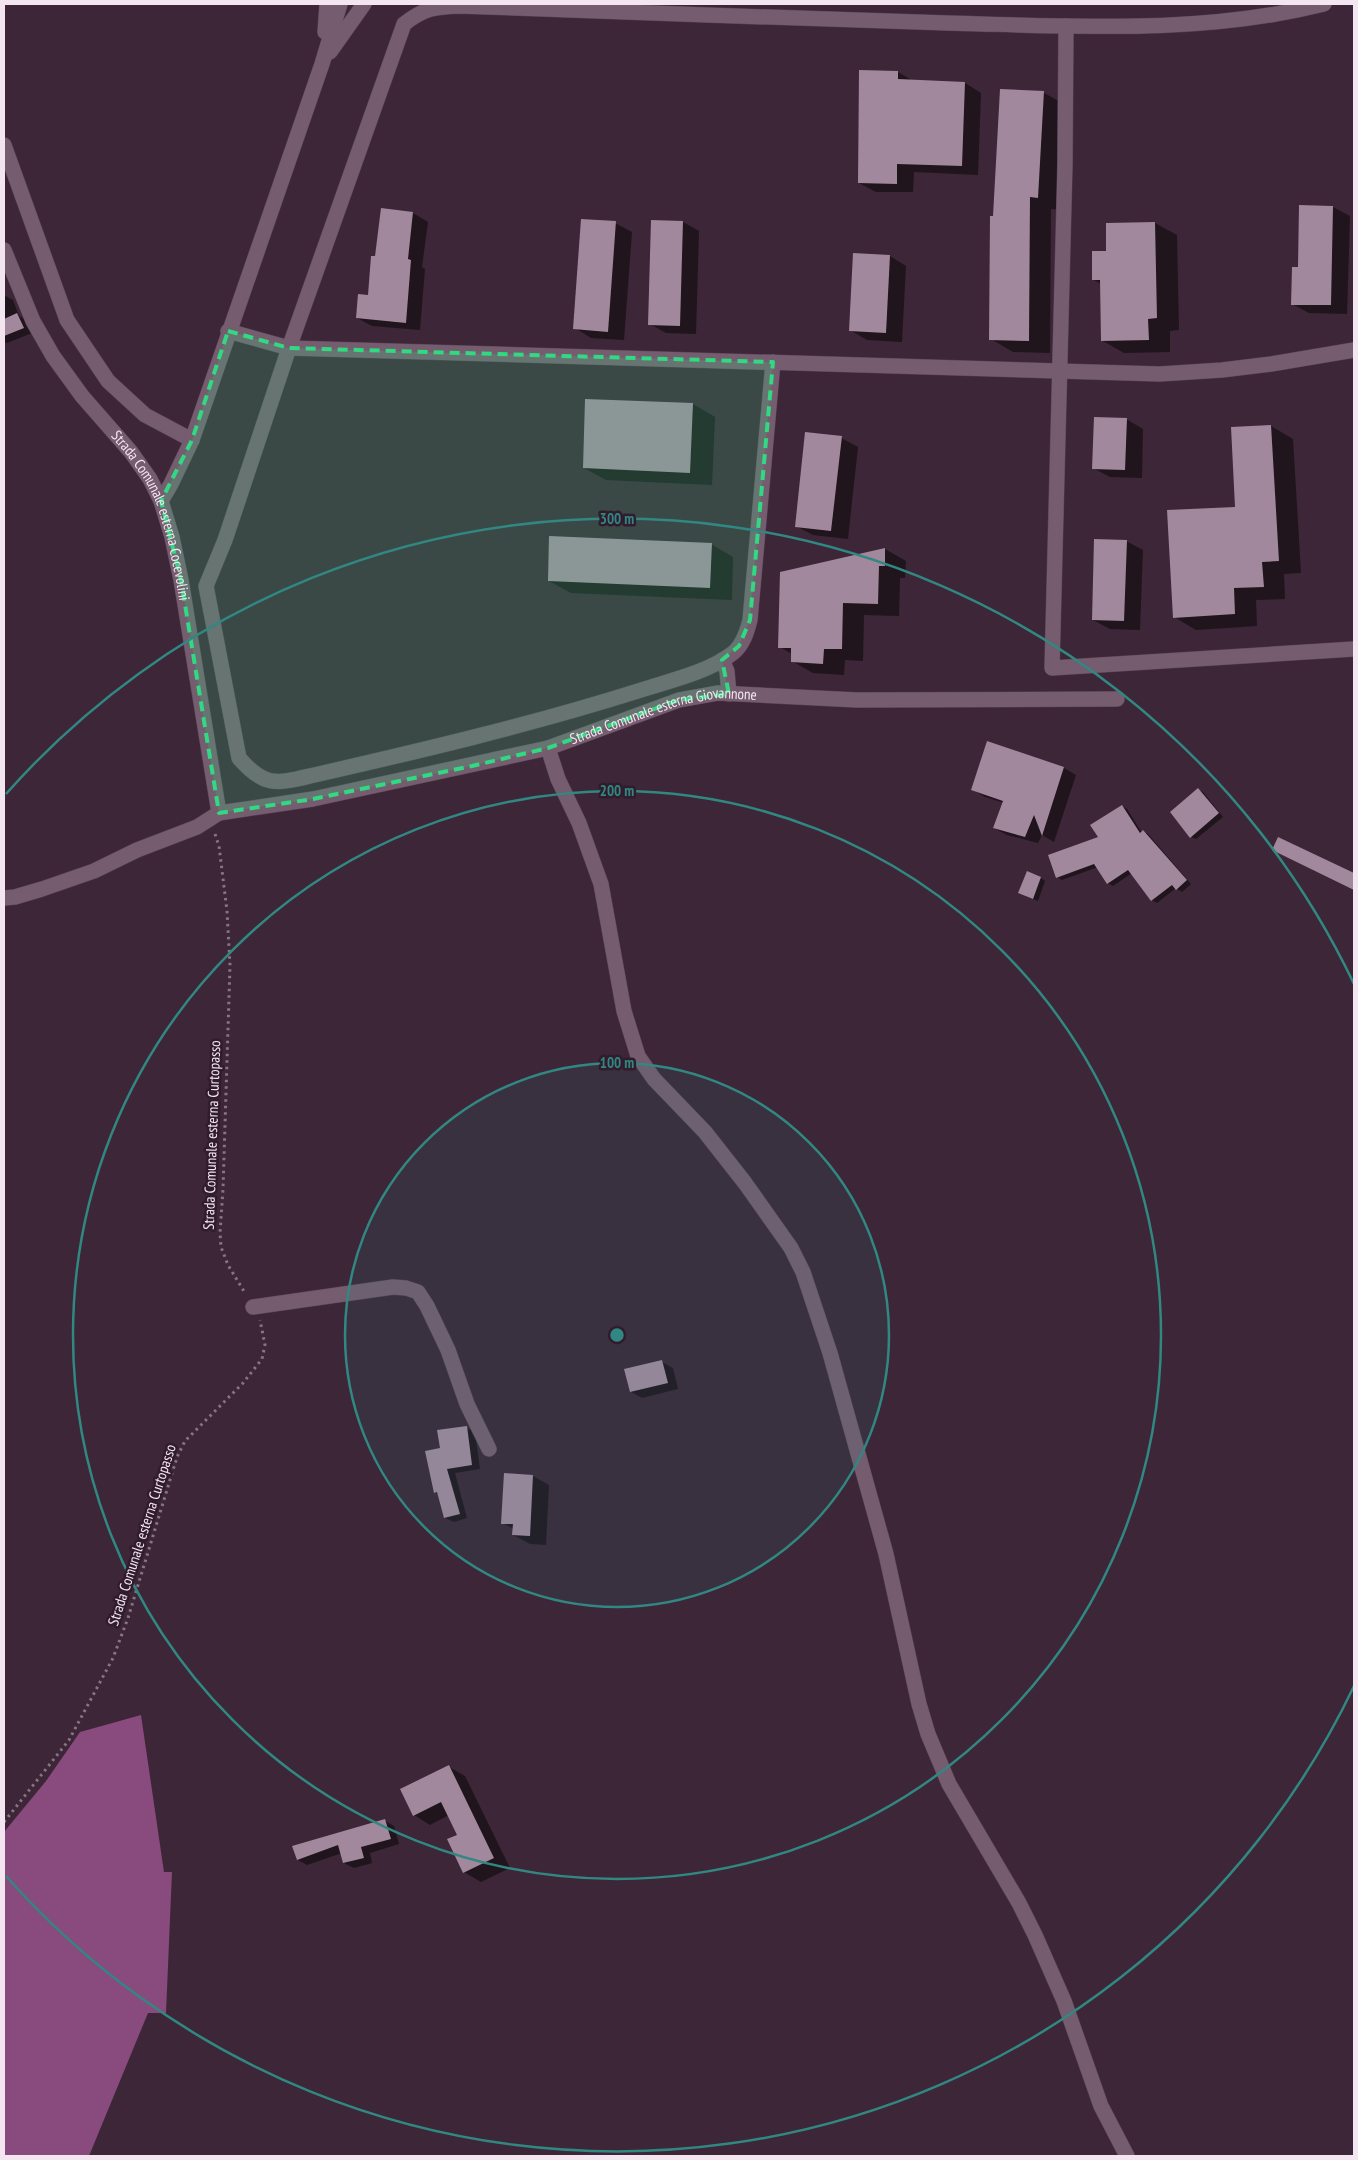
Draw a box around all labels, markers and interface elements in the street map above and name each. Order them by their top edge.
street label: Strada Comunale esterna Cocevolini [107,426,194,602]
text: 300 m [600,509,634,528]
street label: Strada Comunale esterna Giovannone [567,683,757,748]
text: 200 m [600,781,634,800]
street label: Strada Comunale esterna Curtopasso [199,1040,224,1230]
text: 100 m [600,1053,634,1072]
centre of rings [608,1326,626,1344]
street label: Strada Comunale esterna Curtopasso [103,1442,180,1628]

